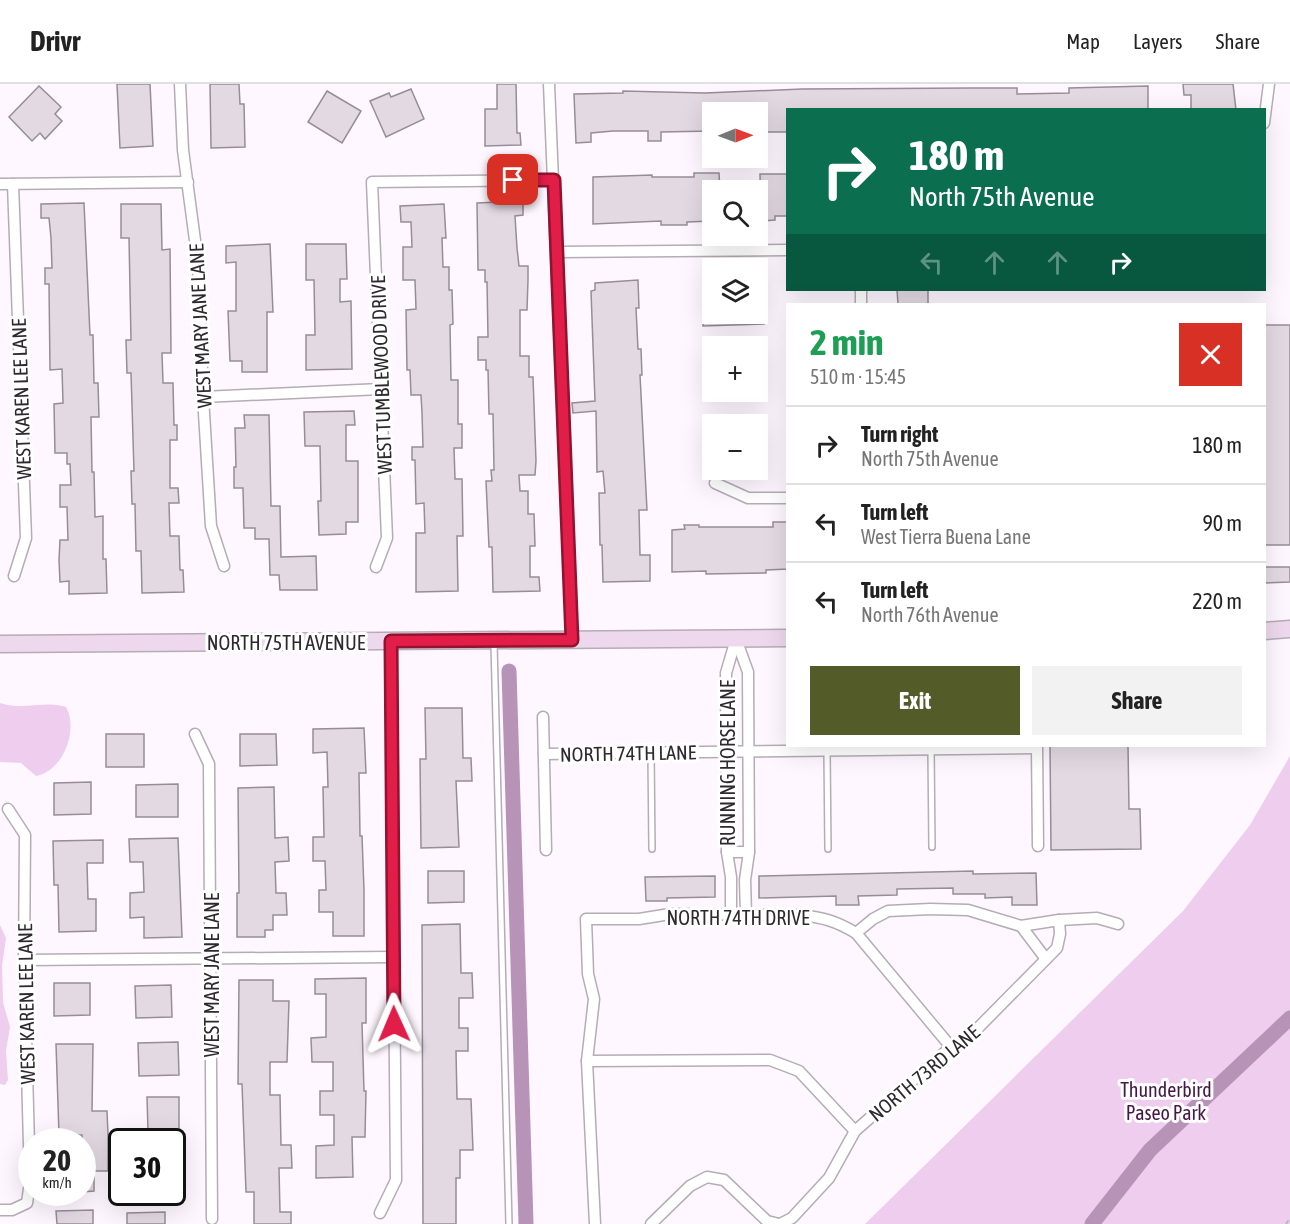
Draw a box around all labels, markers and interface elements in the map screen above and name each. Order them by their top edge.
text: Drivr [30,25,80,57]
text: Map [1066,29,1100,53]
text: Layers [1133,29,1183,53]
text: Share [1216,29,1260,53]
north arrow [702,102,768,168]
map controls [702,102,768,480]
text: 180 m [909,131,1004,179]
icon: right [810,132,888,210]
pin [487,154,538,205]
icon: arrive [496,163,529,196]
button: search [702,180,768,246]
text: North 75th Avenue [909,181,1095,212]
street label: WEST MARY JANE LANE [184,243,216,409]
icon: left [915,246,948,279]
icon: ahead [978,246,1011,279]
icon: ahead [1041,246,1074,279]
icon: right [1104,246,1137,279]
button: layers [702,258,768,324]
street label: WEST TUMBLEWOOD DRIVE [366,275,396,475]
street label: WEST KAREN LEE LANE [7,318,35,480]
text: 2 min [810,321,884,363]
button: close [1179,323,1242,386]
button: + [702,336,768,402]
text: 510 m · 15:45 [810,365,906,388]
button: − [702,414,768,480]
text: Turn right [861,421,938,447]
icon: right [810,429,843,462]
text: 180 m [1192,432,1242,458]
text: North 75th Avenue [861,447,998,470]
text: Turn left [861,499,928,525]
icon: left [810,507,843,540]
text: 90 m [1202,510,1242,536]
text: West Tierra Buena Lane [861,525,1031,548]
text: Turn left [861,577,928,603]
icon: left [810,585,843,618]
text: 220 m [1192,588,1242,614]
text: North 76th Avenue [861,603,998,626]
street label: NORTH 75TH AVENUE [207,631,366,654]
button: Exit [810,666,1020,735]
button: Share [1032,666,1242,735]
street label: RUNNING HORSE LANE [716,679,739,846]
street label: NORTH 74TH LANE [560,740,697,766]
street label: WEST MARY JANE LANE [200,892,223,1057]
street label: NORTH 74TH DRIVE [666,906,810,929]
street label: WEST KAREN LEE LANE [13,923,39,1085]
position arrow [362,992,426,1056]
street label: NORTH 73RD LANE [864,1020,984,1126]
park label: Thunderbird Paseo Park [1120,1078,1212,1124]
speed limit sign: 30 [108,1128,186,1206]
text: 20 [43,1143,71,1177]
text: km/h [42,1174,72,1191]

